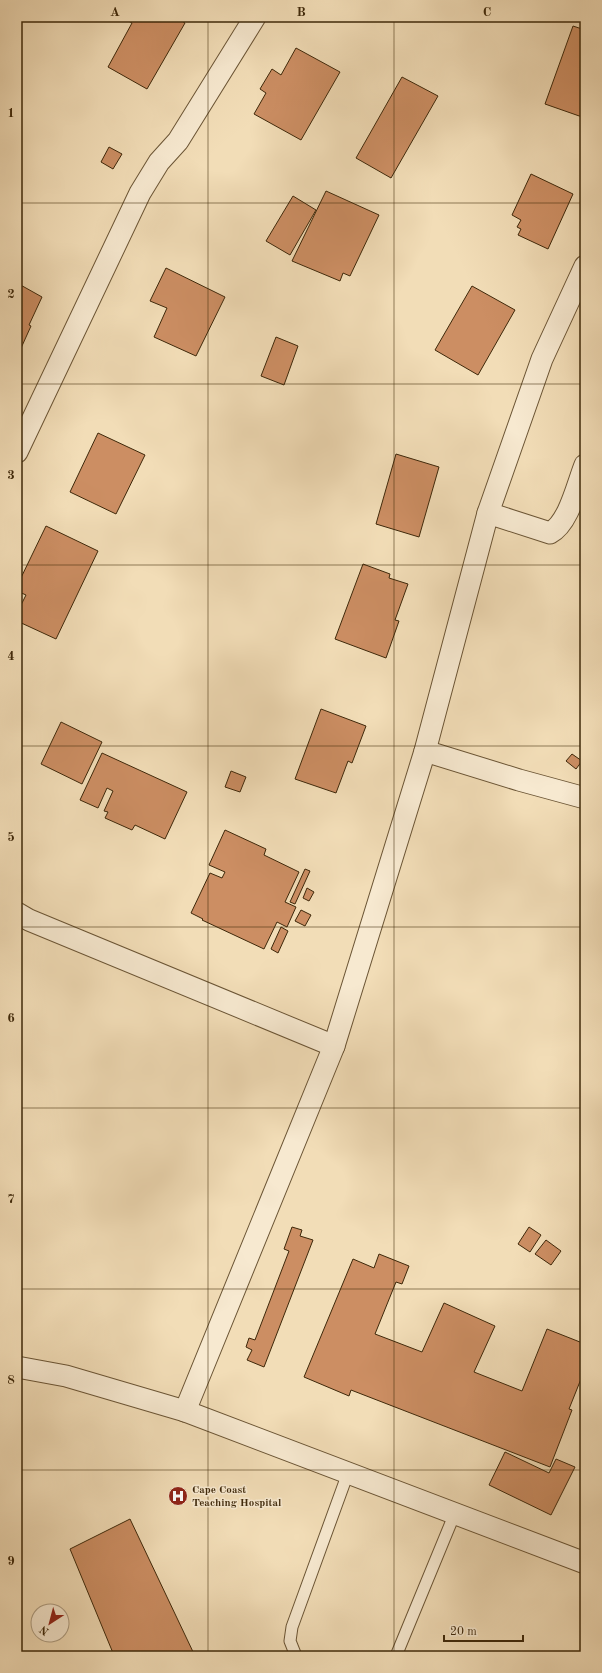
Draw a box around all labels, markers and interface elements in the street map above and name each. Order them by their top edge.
text: A [110,6,120,19]
text: B [296,6,306,19]
text: C [483,6,491,19]
text: 1 [7,107,15,120]
text: 2 [7,288,15,301]
text: 3 [7,469,15,482]
text: 4 [7,650,15,663]
text: 5 [7,831,15,844]
text: 6 [7,1012,15,1025]
text: 7 [7,1193,15,1206]
text: 8 [7,1374,15,1387]
hospital icon: Cape Coast Teaching Hospital [167,1485,189,1507]
place label: Cape Coast Teaching Hospital [192,1485,282,1509]
text: 9 [7,1555,15,1568]
north arrow [30,1603,70,1643]
scale bar [444,1617,523,1643]
text: N [38,1623,52,1637]
text: 20 m [450,1626,477,1638]

